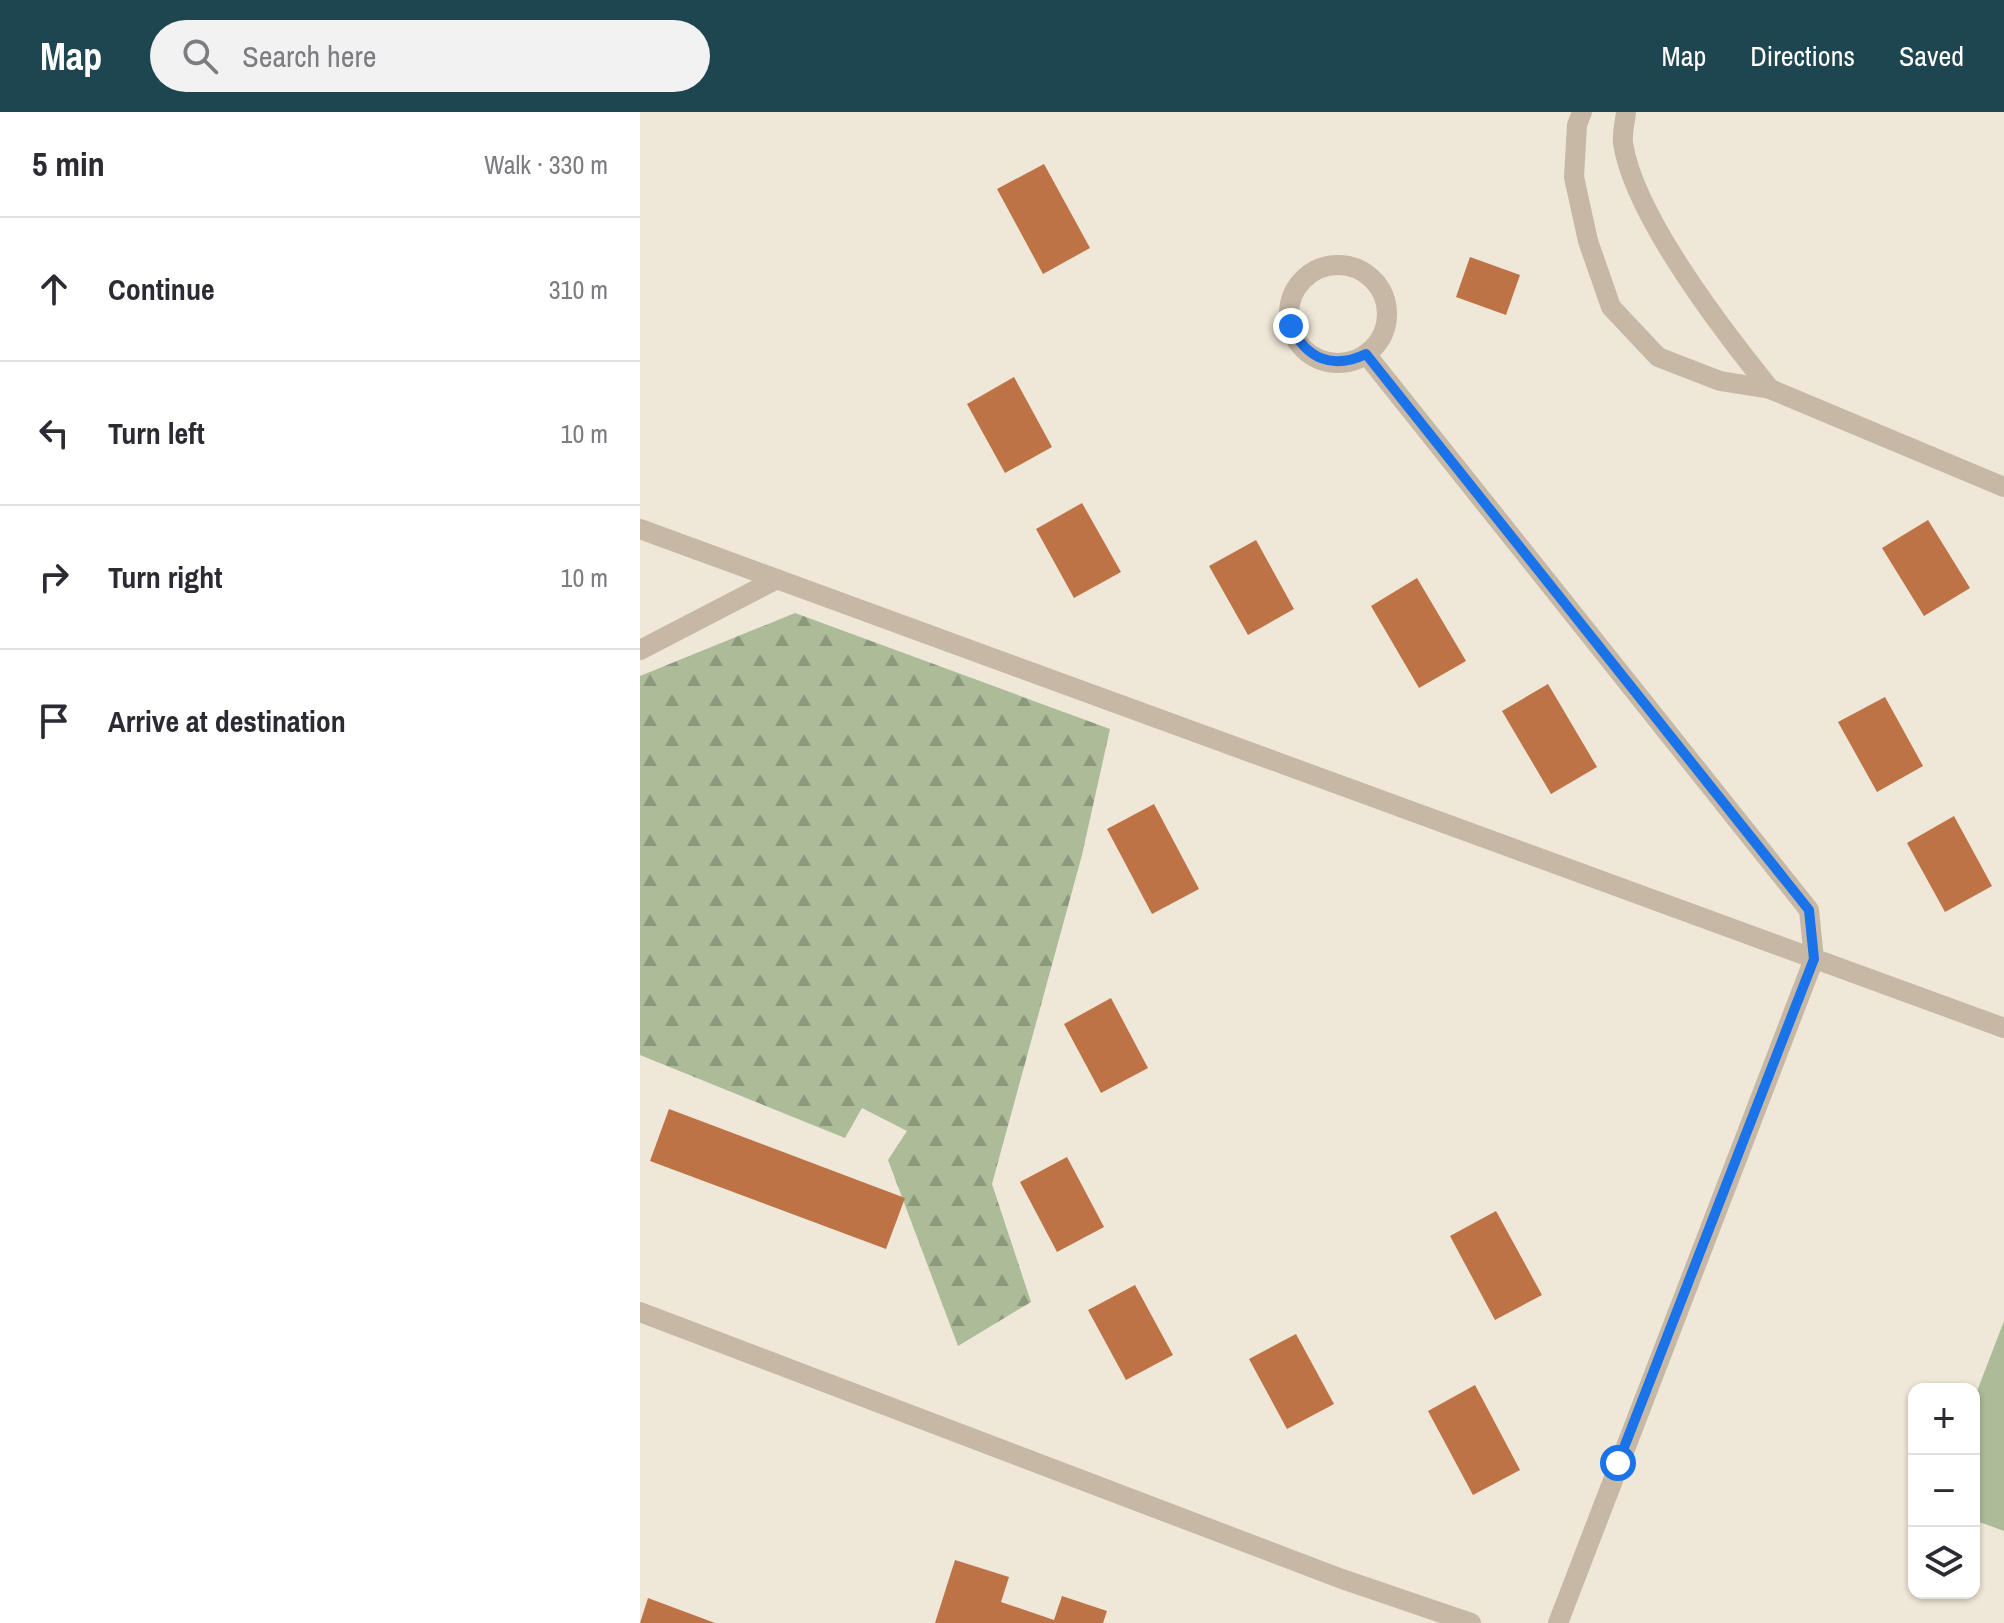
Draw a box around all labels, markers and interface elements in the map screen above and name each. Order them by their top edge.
search box [150,20,710,92]
text: Map [40,31,102,82]
icon: search [178,34,222,78]
text: Search here [242,36,376,76]
text: Map [1662,37,1706,75]
text: Directions [1750,37,1855,75]
text: Saved [1899,37,1964,75]
text: 5 min [32,141,105,187]
text: Walk · 330 m [484,147,608,182]
icon: ahead [32,267,76,311]
text: Continue [108,269,215,309]
text: 310 m [549,272,608,307]
route end [1273,308,1309,344]
icon: left [32,411,76,455]
text: Turn left [108,413,205,453]
text: 10 m [561,416,608,451]
icon: right [32,555,76,599]
text: Turn right [108,557,222,597]
text: 10 m [561,560,608,595]
icon: arrive [32,699,76,743]
text: Arrive at destination [108,701,346,741]
map controls [1908,1383,1980,1599]
button: + [1908,1383,1980,1455]
route start [1600,1445,1636,1481]
button: − [1908,1455,1980,1527]
button: layers [1908,1527,1980,1599]

